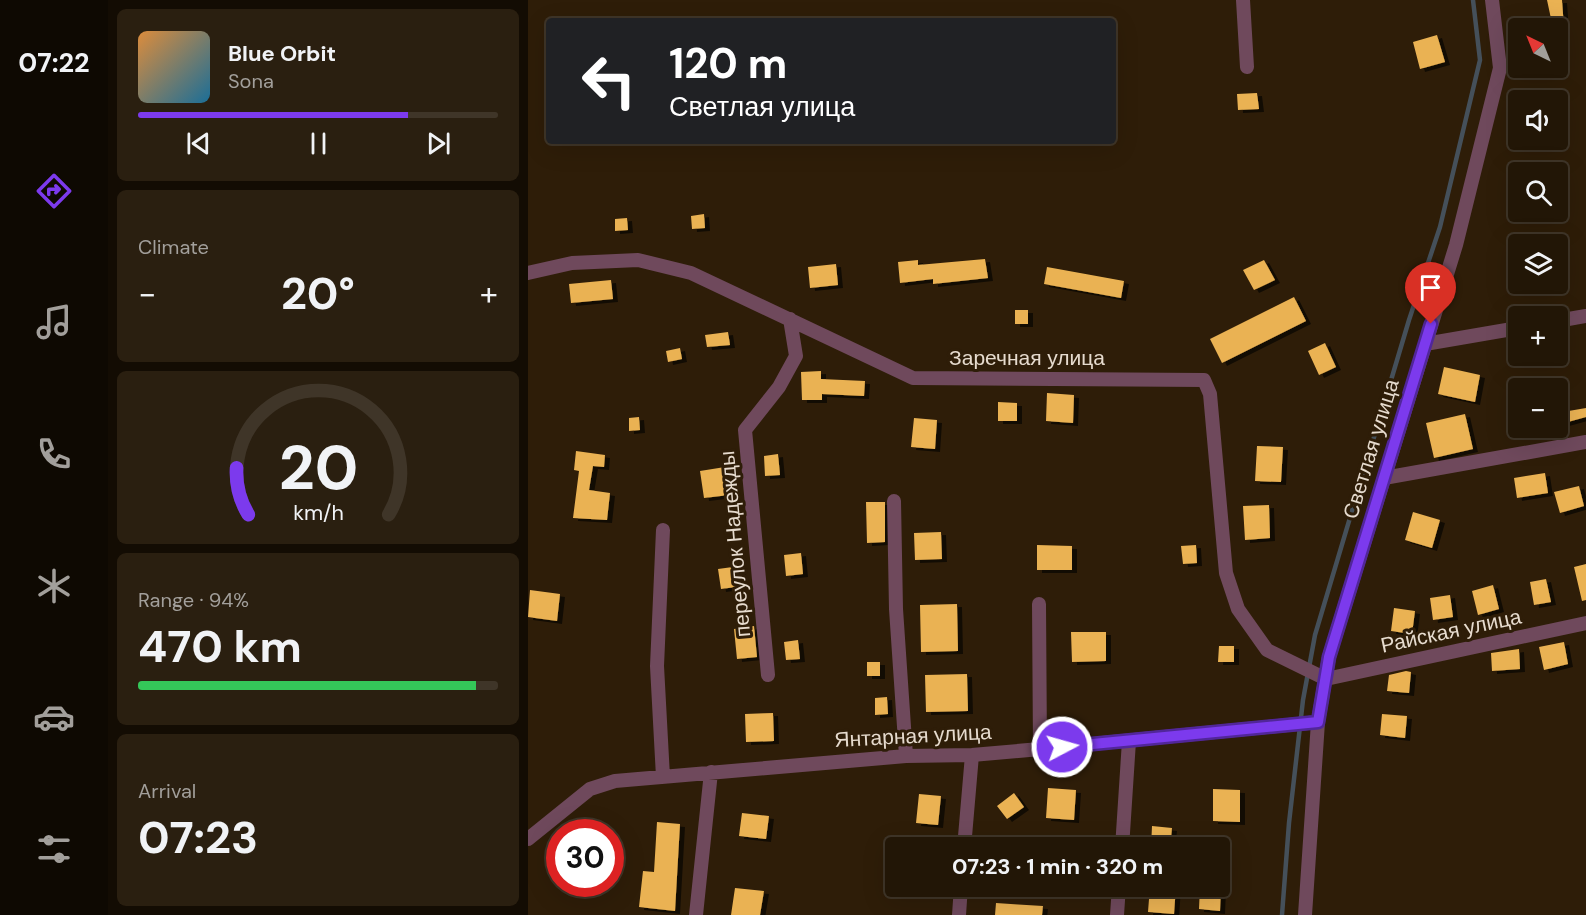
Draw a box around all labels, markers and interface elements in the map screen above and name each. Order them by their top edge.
north arrow [1508,18,1568,78]
map controls [1508,18,1568,438]
text: 120 m [669,36,787,91]
text: Blue Orbit [228,39,336,68]
icon: left [570,42,648,120]
text: 07:22 [18,45,90,80]
text: Sona [228,68,274,94]
text: Светлая улица [669,89,855,124]
button: sound [1508,90,1568,150]
icon: previous [182,127,215,160]
icon: pause [302,127,335,160]
icon: next [422,127,455,160]
button: search [1508,162,1568,222]
icon: directions [33,170,75,212]
text: Climate [138,234,209,260]
button: layers [1508,234,1568,294]
pin [1405,262,1456,324]
text: 20° [281,264,355,323]
icon: arrive [1414,271,1447,304]
text: − [138,272,156,315]
text: + [480,272,498,315]
icon: music [33,301,75,343]
button: + [1508,306,1568,366]
street label: Заречная улица [949,344,1105,372]
street label: Светлая улица [1336,375,1406,522]
button: − [1508,378,1568,438]
text: 20 [278,427,358,508]
icon: phone [33,433,75,475]
street label: переулок Надежды [713,450,757,638]
text: km/h [293,499,343,527]
icon: climate [33,565,75,607]
text: Range · 94% [138,587,249,613]
street label: Райская улица [1378,602,1524,660]
text: 470 km [138,617,302,676]
icon: car [33,696,75,738]
position arrow [1030,715,1094,779]
street label: Янтарная улица [834,718,993,754]
text: Arrival [138,778,196,804]
text: 07:23 [138,808,258,867]
speed limit sign: 30 [546,819,624,897]
icon: filters [33,828,75,870]
text: 07:23 · 1 min · 320 m [952,852,1163,881]

